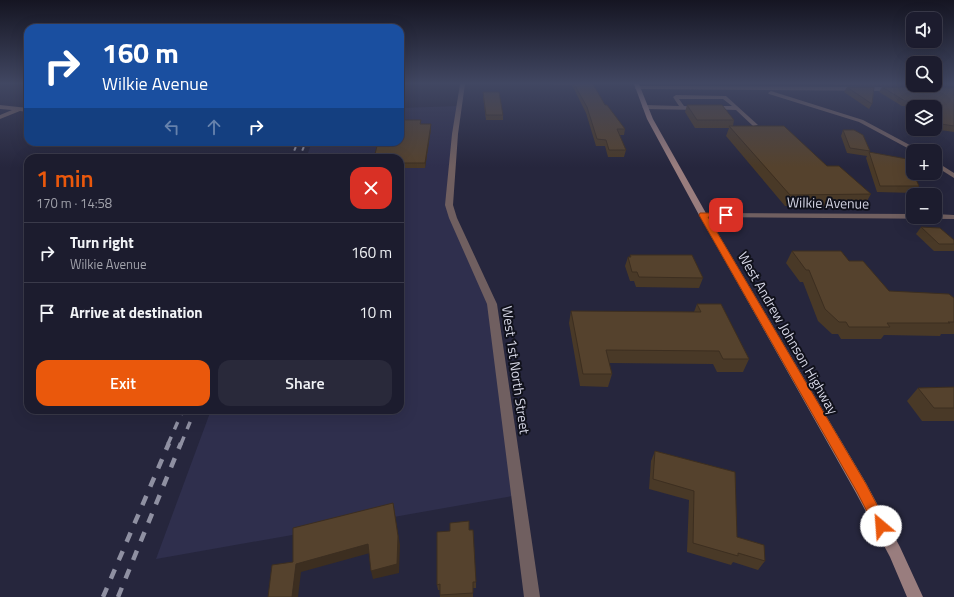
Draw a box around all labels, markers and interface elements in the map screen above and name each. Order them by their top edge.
map controls [906,12,942,224]
button: sound [906,12,942,48]
text: 160 m [102,31,179,74]
icon: right [36,40,88,92]
button: search [906,56,942,92]
text: Wilkie Avenue [102,70,208,97]
button: layers [906,100,942,136]
icon: left [161,116,183,138]
icon: ahead [203,116,225,138]
icon: right [245,116,267,138]
button: + [906,144,942,180]
text: 1 min [36,160,94,196]
button: close [350,167,392,209]
button: − [906,188,942,224]
street label: Wilkie Avenue [787,191,869,214]
text: 170 m · 14:58 [36,193,112,213]
pin [709,198,743,232]
icon: arrive [715,204,737,226]
text: Turn right [70,231,134,254]
text: 160 m [351,241,392,264]
icon: right [36,242,58,264]
street label: West Andrew Johnson Highway [733,247,844,418]
text: Wilkie Avenue [70,254,147,274]
text: Arrive at destination [70,301,203,324]
text: 10 m [359,301,392,324]
icon: arrive [36,302,58,324]
street label: West 1st North Street [497,304,536,435]
button: Exit [36,360,210,406]
button: Share [218,360,392,406]
position arrow [860,505,902,547]

